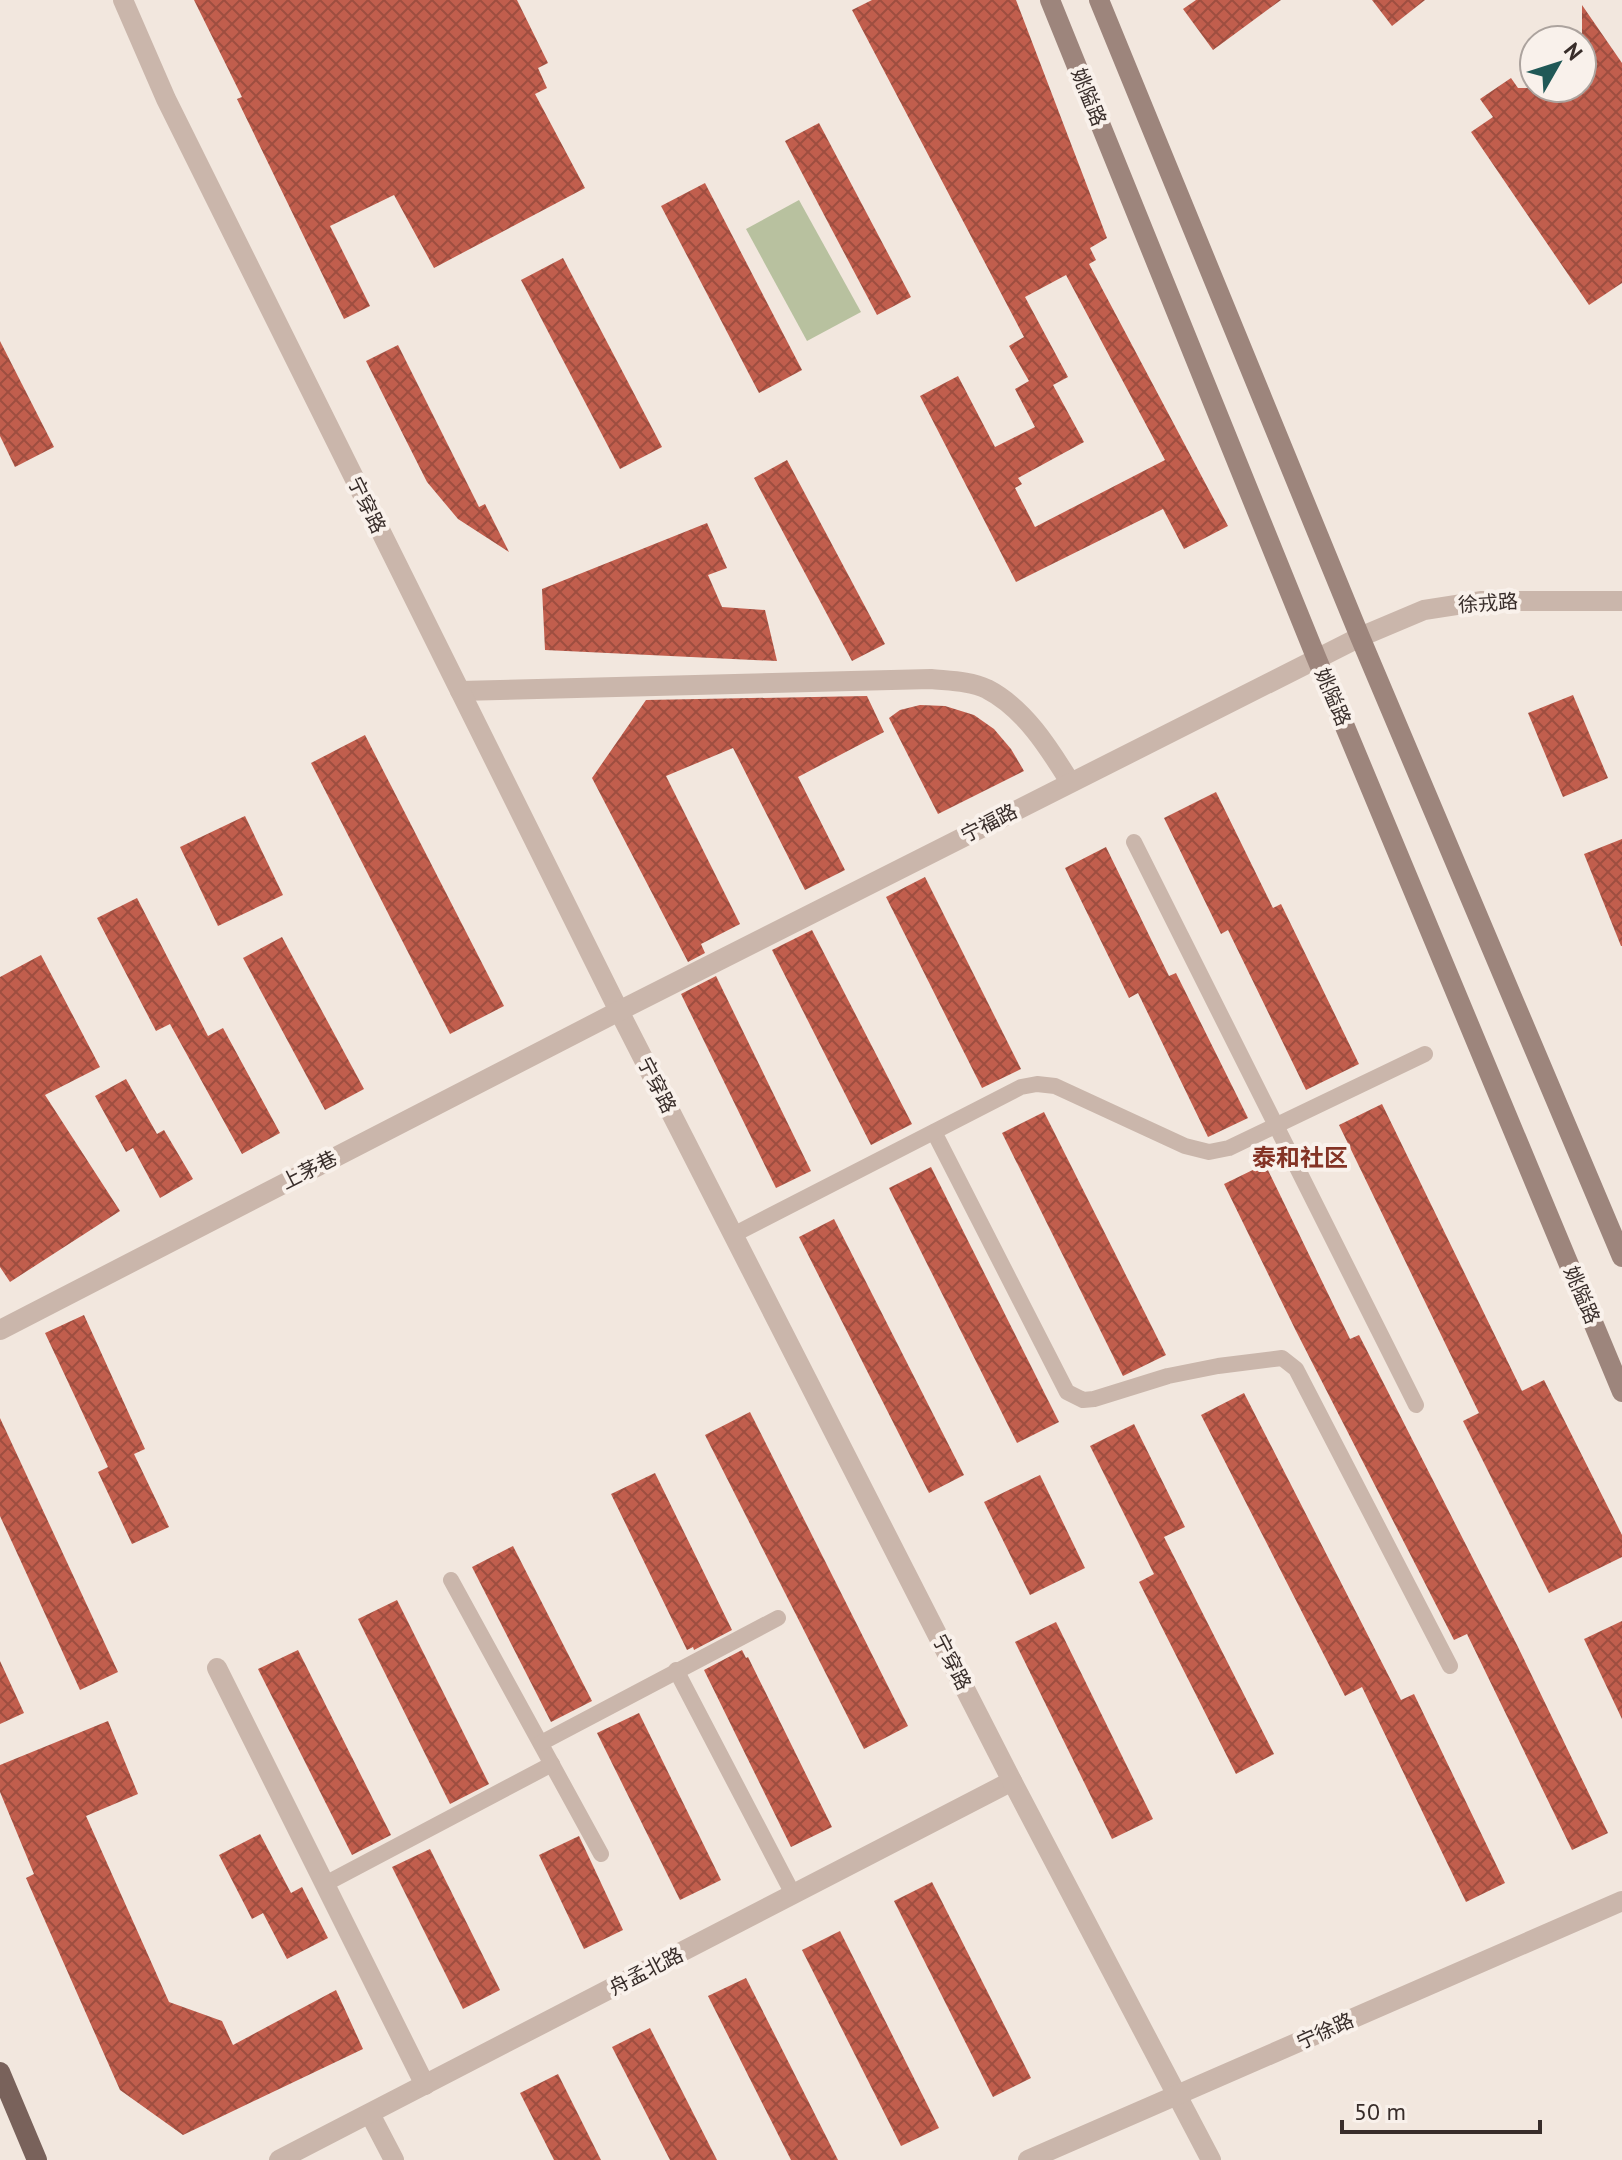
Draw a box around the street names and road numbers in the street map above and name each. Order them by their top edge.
street label: 姚隘路 [1066,64,1112,130]
street label: 宁穿路 [342,472,392,538]
street label: 徐戎路 [1457,588,1519,618]
street label: 姚隘路 [1309,664,1357,730]
street label: 宁福路 [956,798,1022,848]
street label: 宁穿路 [632,1052,682,1118]
street label: 上茅巷 [276,1145,342,1195]
street label: 姚隘路 [1558,1262,1606,1328]
street label: 宁穿路 [927,1629,977,1695]
street label: 舟孟北路 [604,1941,688,2001]
street label: 宁徐路 [1292,2007,1358,2055]

